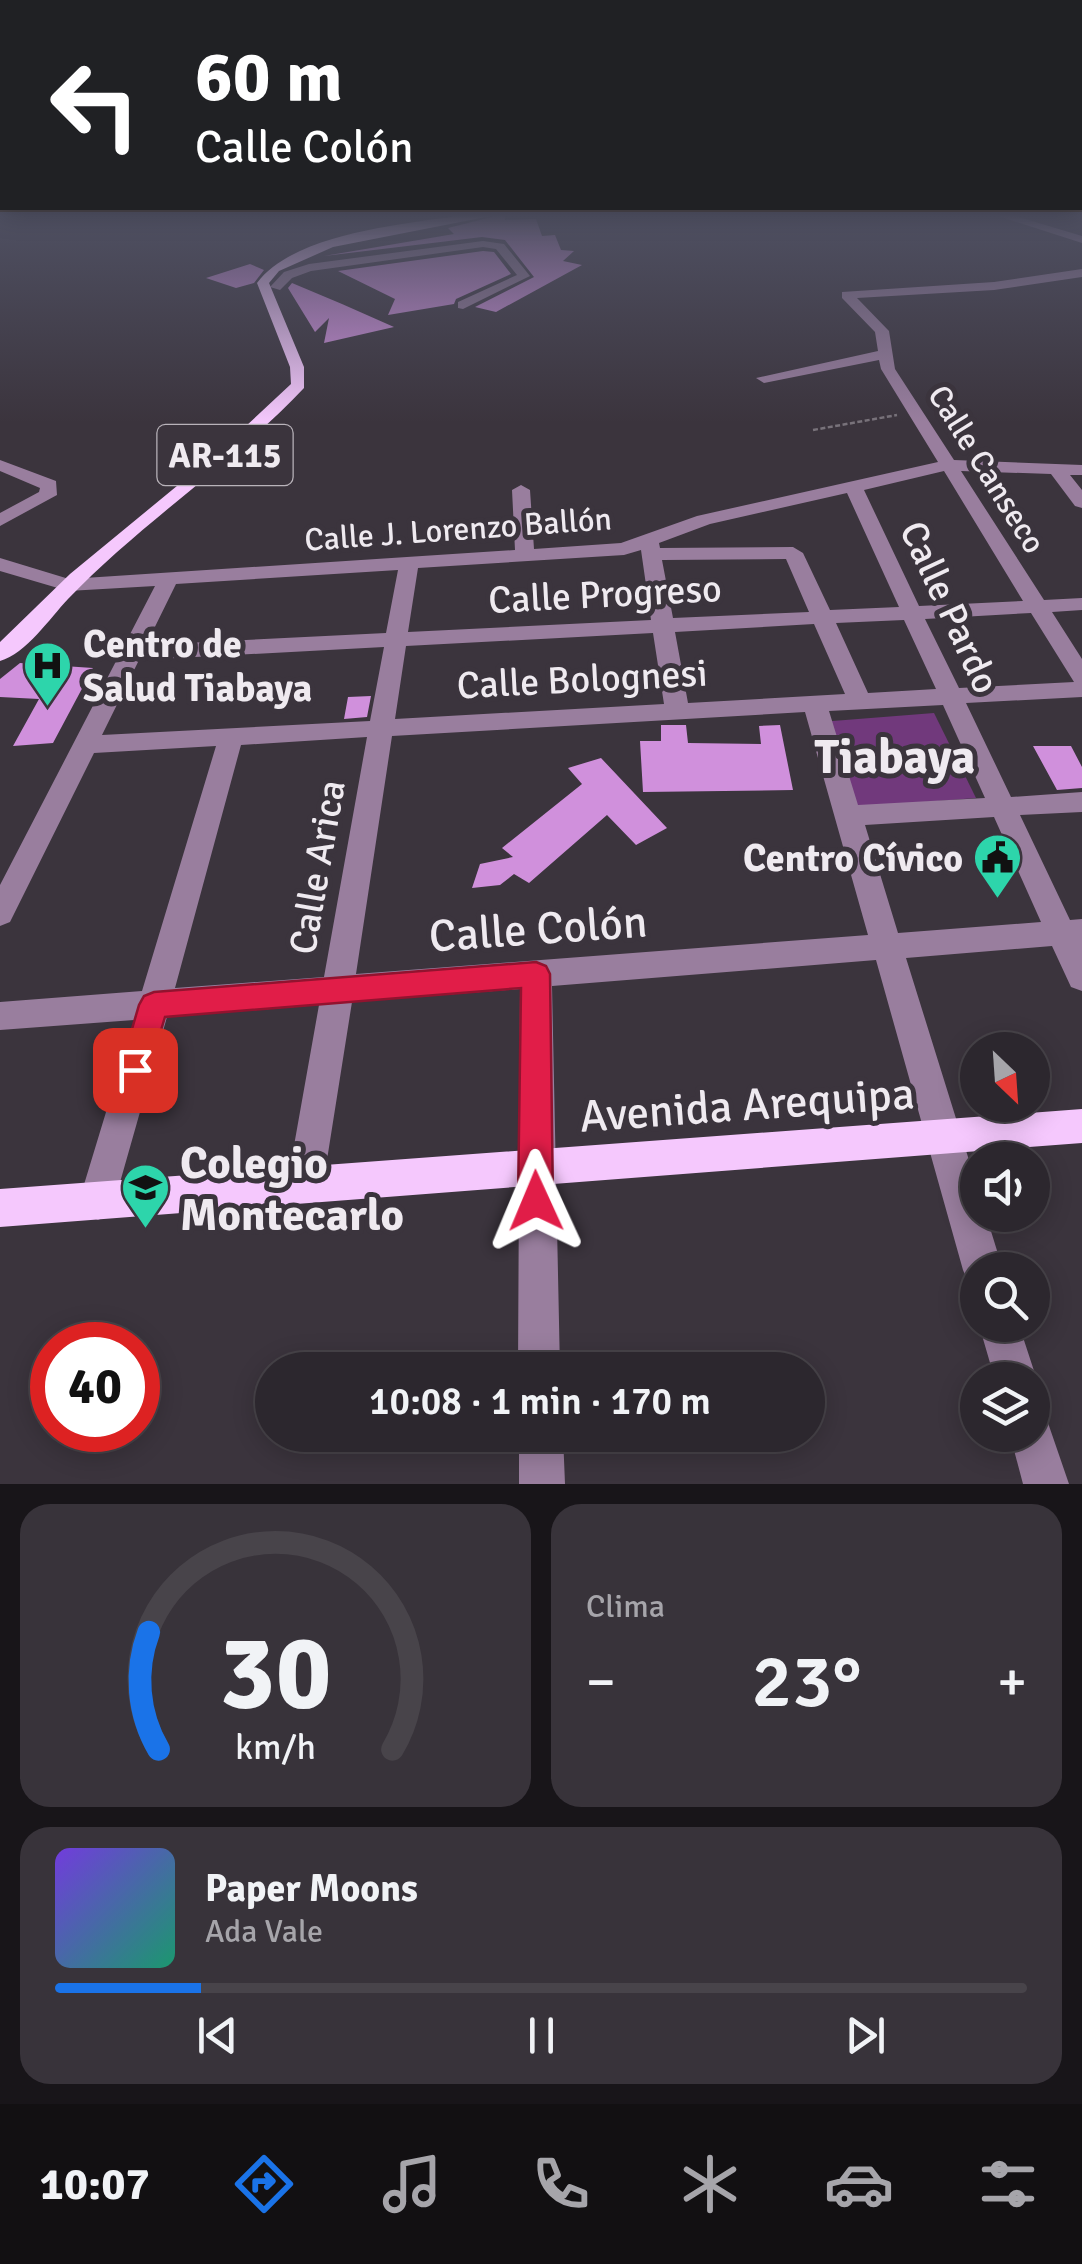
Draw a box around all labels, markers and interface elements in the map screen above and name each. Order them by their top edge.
text: 60 m [195,34,343,120]
icon: left [30,40,160,170]
text: Calle Colón [195,120,414,175]
street label: Calle Canseco [919,378,1054,561]
road number: AR-115 [158,425,292,485]
street label: Calle J. Lorenzo Ballón [303,499,613,560]
street label: Calle Pardo [889,514,1010,701]
street label: Calle Progreso [487,565,723,624]
place label: Centro de Salud Tiabaya [83,621,312,712]
hospital icon: Centro de Salud Tiabaya [22,640,74,708]
street label: Calle Bolognesi [455,649,709,710]
district label: Tiabaya [815,728,975,787]
street label: Calle Arica [279,776,356,958]
public building icon: Centro Cívico [972,832,1024,900]
place label: Centro Cívico [743,835,963,882]
street label: Calle Colón [427,894,649,965]
pin [93,1028,178,1113]
north arrow [960,1032,1050,1122]
map controls [960,1032,1050,1452]
icon: arrive [108,1043,163,1098]
street label: Avenida Arequipa [578,1066,916,1145]
place label: Colegio Montecarlo [180,1136,404,1243]
button: sound [960,1142,1050,1232]
position arrow [484,1149,588,1253]
school or university icon: Colegio Montecarlo [119,1162,171,1230]
button: search [960,1252,1050,1342]
speed limit sign: 40 [30,1322,160,1452]
button: layers [960,1362,1050,1452]
text: 10:08 · 1 min · 170 m [369,1378,711,1425]
text: Clima [586,1587,665,1626]
text: 30 [219,1609,332,1737]
text: 23° [752,1635,861,1728]
text: − [586,1648,616,1716]
text: + [997,1648,1027,1716]
text: km/h [235,1725,316,1769]
text: Paper Moons [205,1865,418,1912]
text: Ada Vale [205,1912,323,1951]
icon: previous [190,2008,245,2063]
icon: pause [514,2008,569,2063]
icon: next [838,2008,893,2063]
icon: directions [229,2149,299,2219]
icon: music [377,2149,447,2219]
icon: phone [526,2149,596,2219]
icon: climate [675,2149,745,2219]
icon: car [824,2149,894,2219]
icon: filters [973,2149,1043,2219]
text: 10:07 [39,2157,150,2212]

